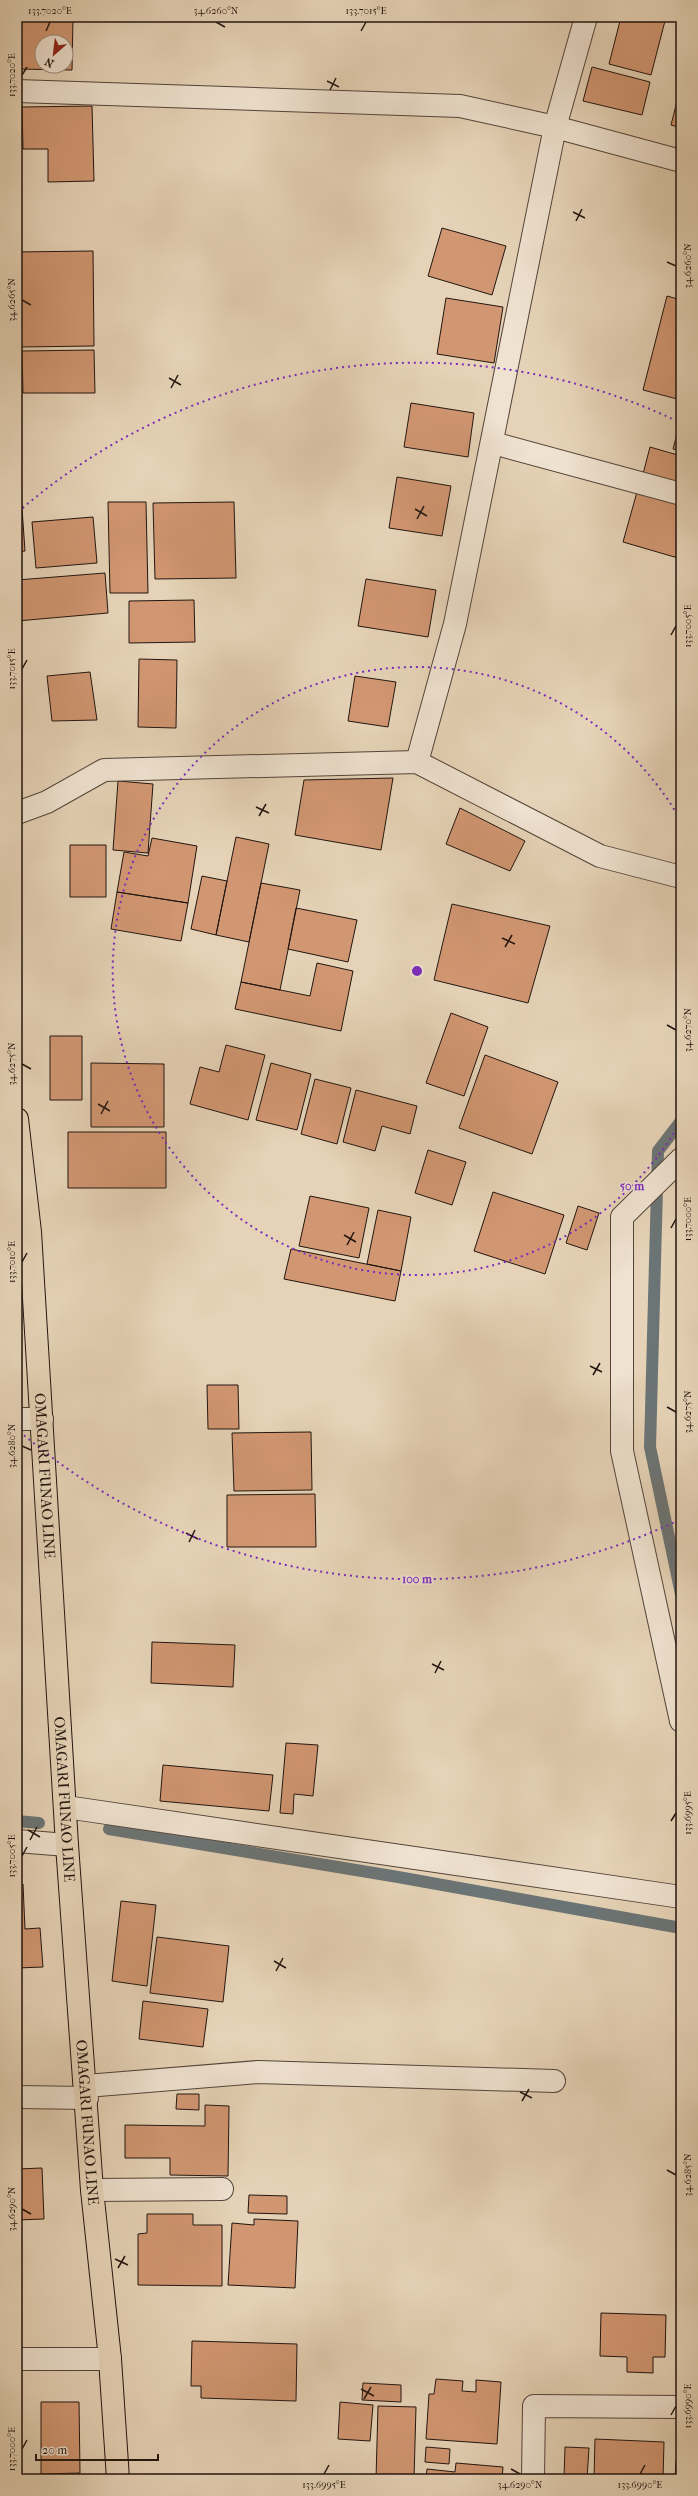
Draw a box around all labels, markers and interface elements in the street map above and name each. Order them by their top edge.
text: 133.7020°E [28,5,72,17]
text: 34.6260°N [194,5,239,17]
text: 133.7015°E [346,5,387,17]
north arrow [34,34,74,74]
text: 133.7020°E [6,53,18,97]
text: N [42,54,56,70]
text: 34.6260°N [682,243,694,288]
text: 34.6265°N [6,278,18,322]
text: 133.7005°E [682,604,694,648]
text: 133.7015°E [6,649,18,690]
centre of rings [410,964,424,978]
text: 34.6270°N [682,1007,694,1052]
text: 34.6275°N [6,1042,18,1086]
text: 50 m [620,1179,645,1193]
text: 133.7000°E [682,1197,694,1241]
text: 133.7010°E [6,1241,18,1283]
text: 34.6275°N [682,1390,694,1434]
street label: OMAGARI FUNAO LINE [31,1393,59,1559]
text: 34.6280°N [6,1423,18,1468]
text: 100 m [402,1572,433,1586]
street label: OMAGARI FUNAO LINE [50,1716,79,1883]
text: 133.6995°E [682,1791,694,1835]
text: 133.7005°E [6,1834,18,1878]
street label: OMAGARI FUNAO LINE [72,2039,103,2206]
text: 34.6285°N [682,2153,694,2197]
text: 34.6290°N [6,2186,18,2231]
text: 133.6990°E [682,2384,694,2428]
text: 133.7000°E [6,2427,18,2471]
scale bar [36,2436,158,2462]
text: 20 m [42,2443,67,2457]
text: 133.6995°E [302,2479,346,2491]
text: 34.6290°N [498,2479,543,2491]
text: 133.6990°E [618,2479,662,2491]

